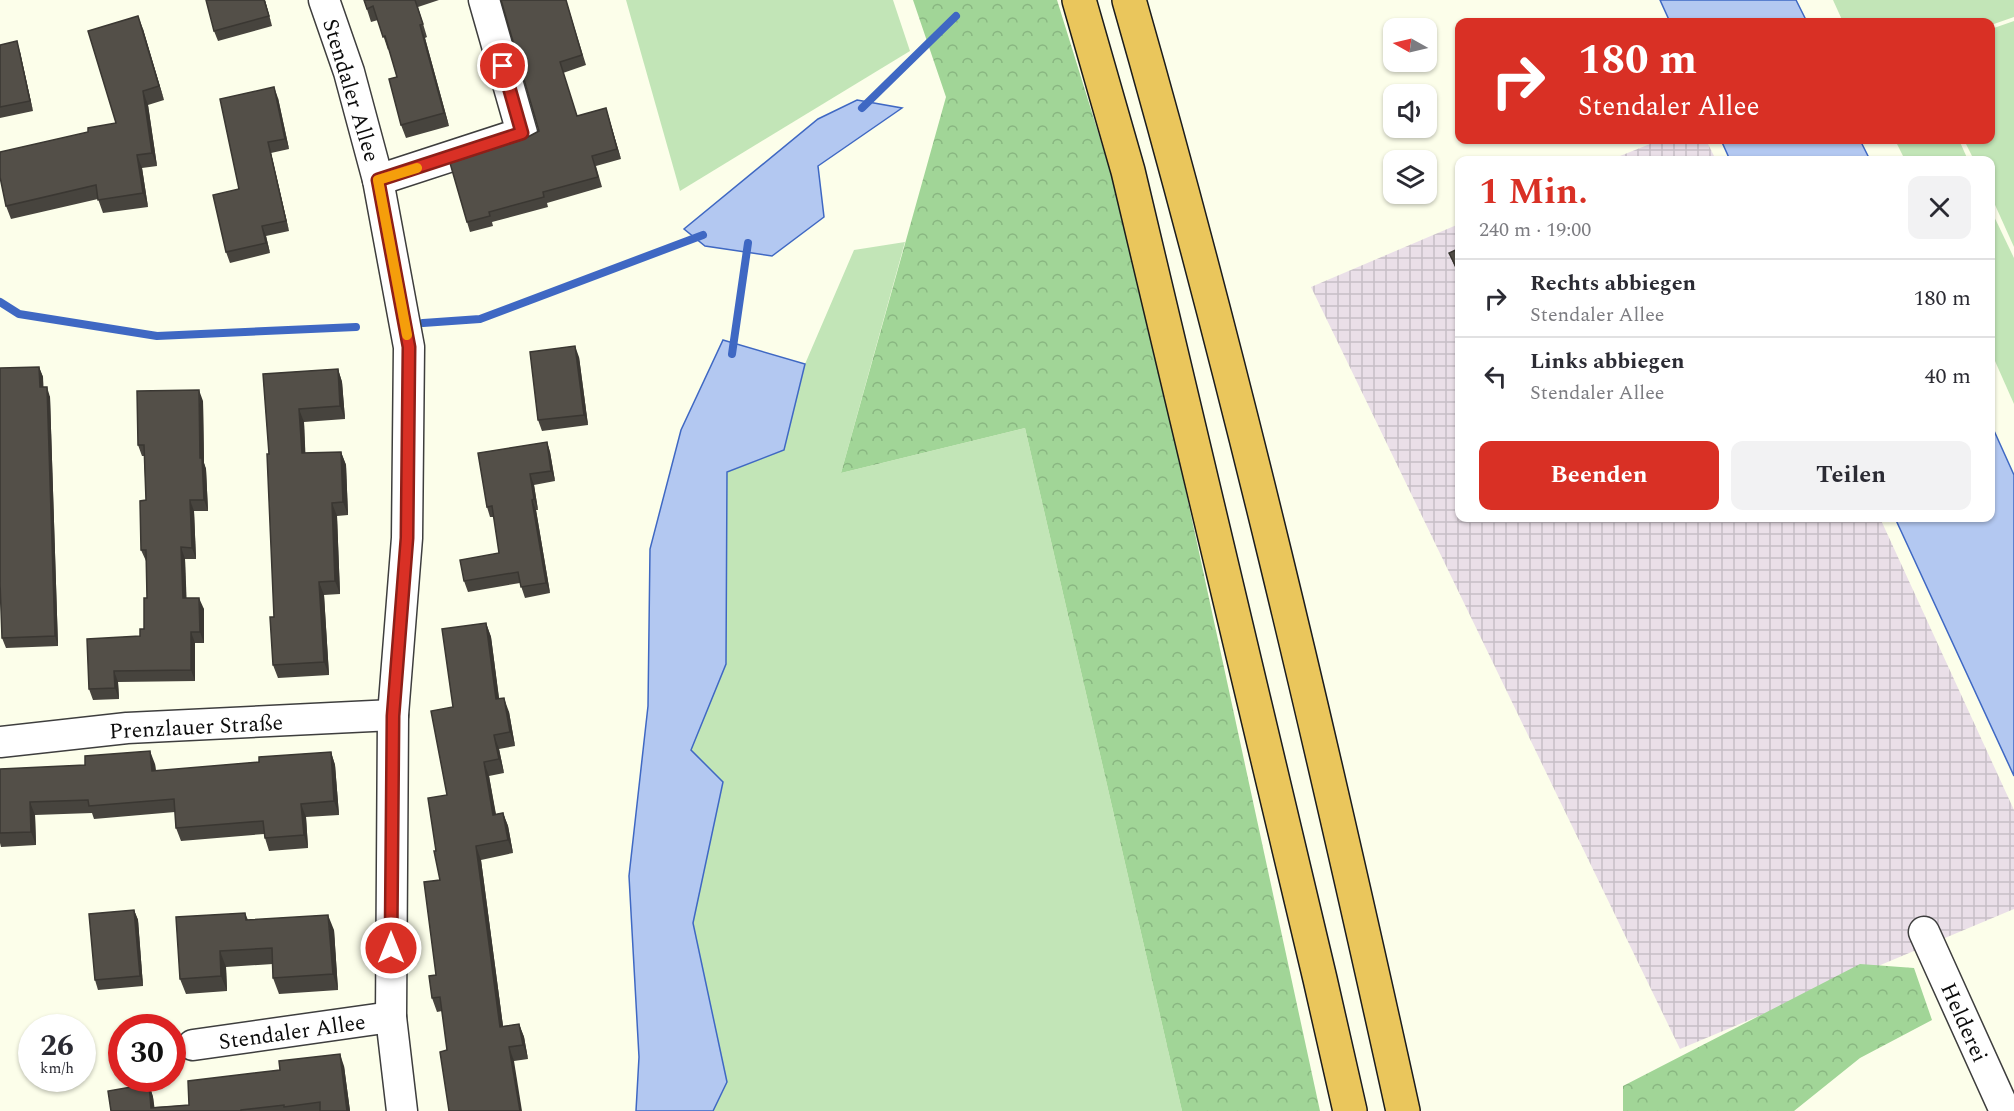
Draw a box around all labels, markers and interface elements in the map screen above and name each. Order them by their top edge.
street label: Stendaler Allee [313,15,388,166]
north arrow [1383,18,1437,72]
map controls [1383,18,1437,204]
text: 180 m [1578,29,1697,92]
pin [477,40,528,91]
icon: right [1479,42,1557,120]
icon: arrive [486,49,519,82]
button: sound [1383,84,1437,138]
text: Stendaler Allee [1578,86,1760,128]
button: layers [1383,150,1437,204]
text: 1 Min. [1479,165,1588,220]
button: close [1908,176,1971,239]
text: 240 m · 19:00 [1479,215,1591,245]
text: Rechts abbiegen [1530,267,1696,300]
icon: right [1479,282,1512,315]
text: 180 m [1914,282,1971,315]
text: Stendaler Allee [1530,300,1665,330]
text: Links abbiegen [1530,345,1685,378]
icon: left [1479,360,1512,393]
text: 40 m [1925,360,1971,393]
text: Stendaler Allee [1530,378,1665,408]
button: Beenden [1479,441,1719,510]
button: Teilen [1731,441,1971,510]
street label: Prenzlauer Straße [108,706,284,749]
position arrow [359,916,423,980]
street label: Helderei [1931,977,1996,1068]
street label: Stendaler Allee [217,1006,368,1059]
speed limit sign: 30 [108,1014,186,1092]
text: 26 [40,1023,74,1069]
text: km/h [40,1057,74,1080]

